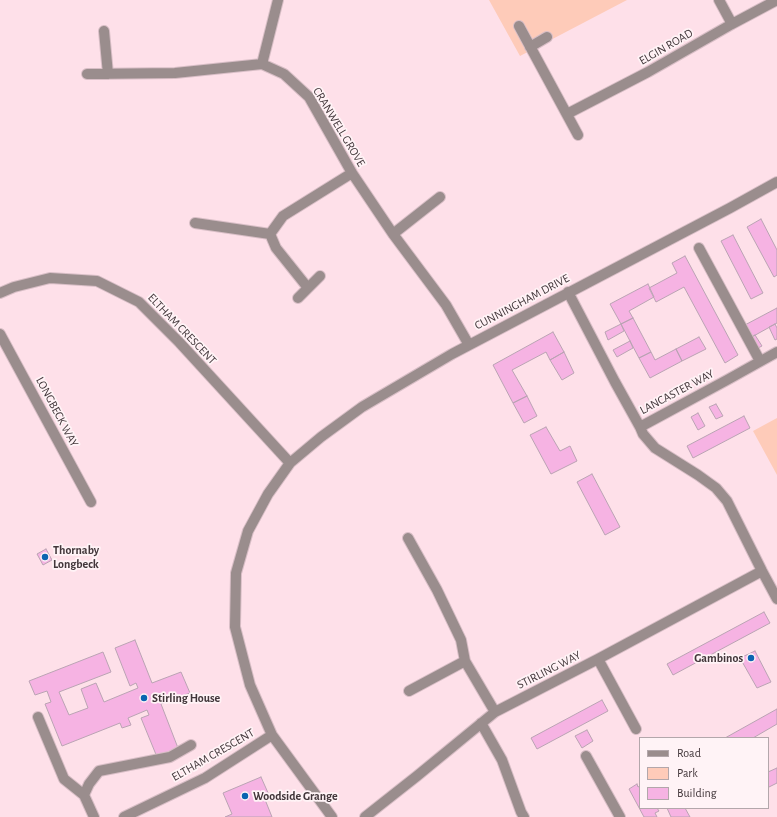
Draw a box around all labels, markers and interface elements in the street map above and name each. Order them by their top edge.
street label: ELGIN ROAD [637,26,695,68]
street label: CRANWELL GROVE [310,85,368,169]
street label: CUNNINGHAM DRIVE [472,271,572,333]
street label: ELTHAM CRESCENT [145,291,219,367]
street label: LANCASTER WAY [637,366,717,418]
street label: LONGBECK WAY [32,374,82,450]
place label: Thornaby Longbeck [53,543,99,571]
marker: Thornaby Longbeck [40,552,50,562]
street label: STIRLING WAY [515,648,583,692]
place label: Gambinos [694,651,743,665]
marker: Gambinos [746,653,756,663]
place label: Stirling House [152,691,220,705]
marker: Stirling House [139,693,149,703]
street label: ELTHAM CRESCENT [169,726,257,784]
legend [639,737,769,809]
text: Road [677,747,701,759]
text: Park [677,767,698,779]
text: Building [677,787,717,799]
place label: Woodside Grange [253,789,338,803]
marker: Woodside Grange [240,791,250,801]

